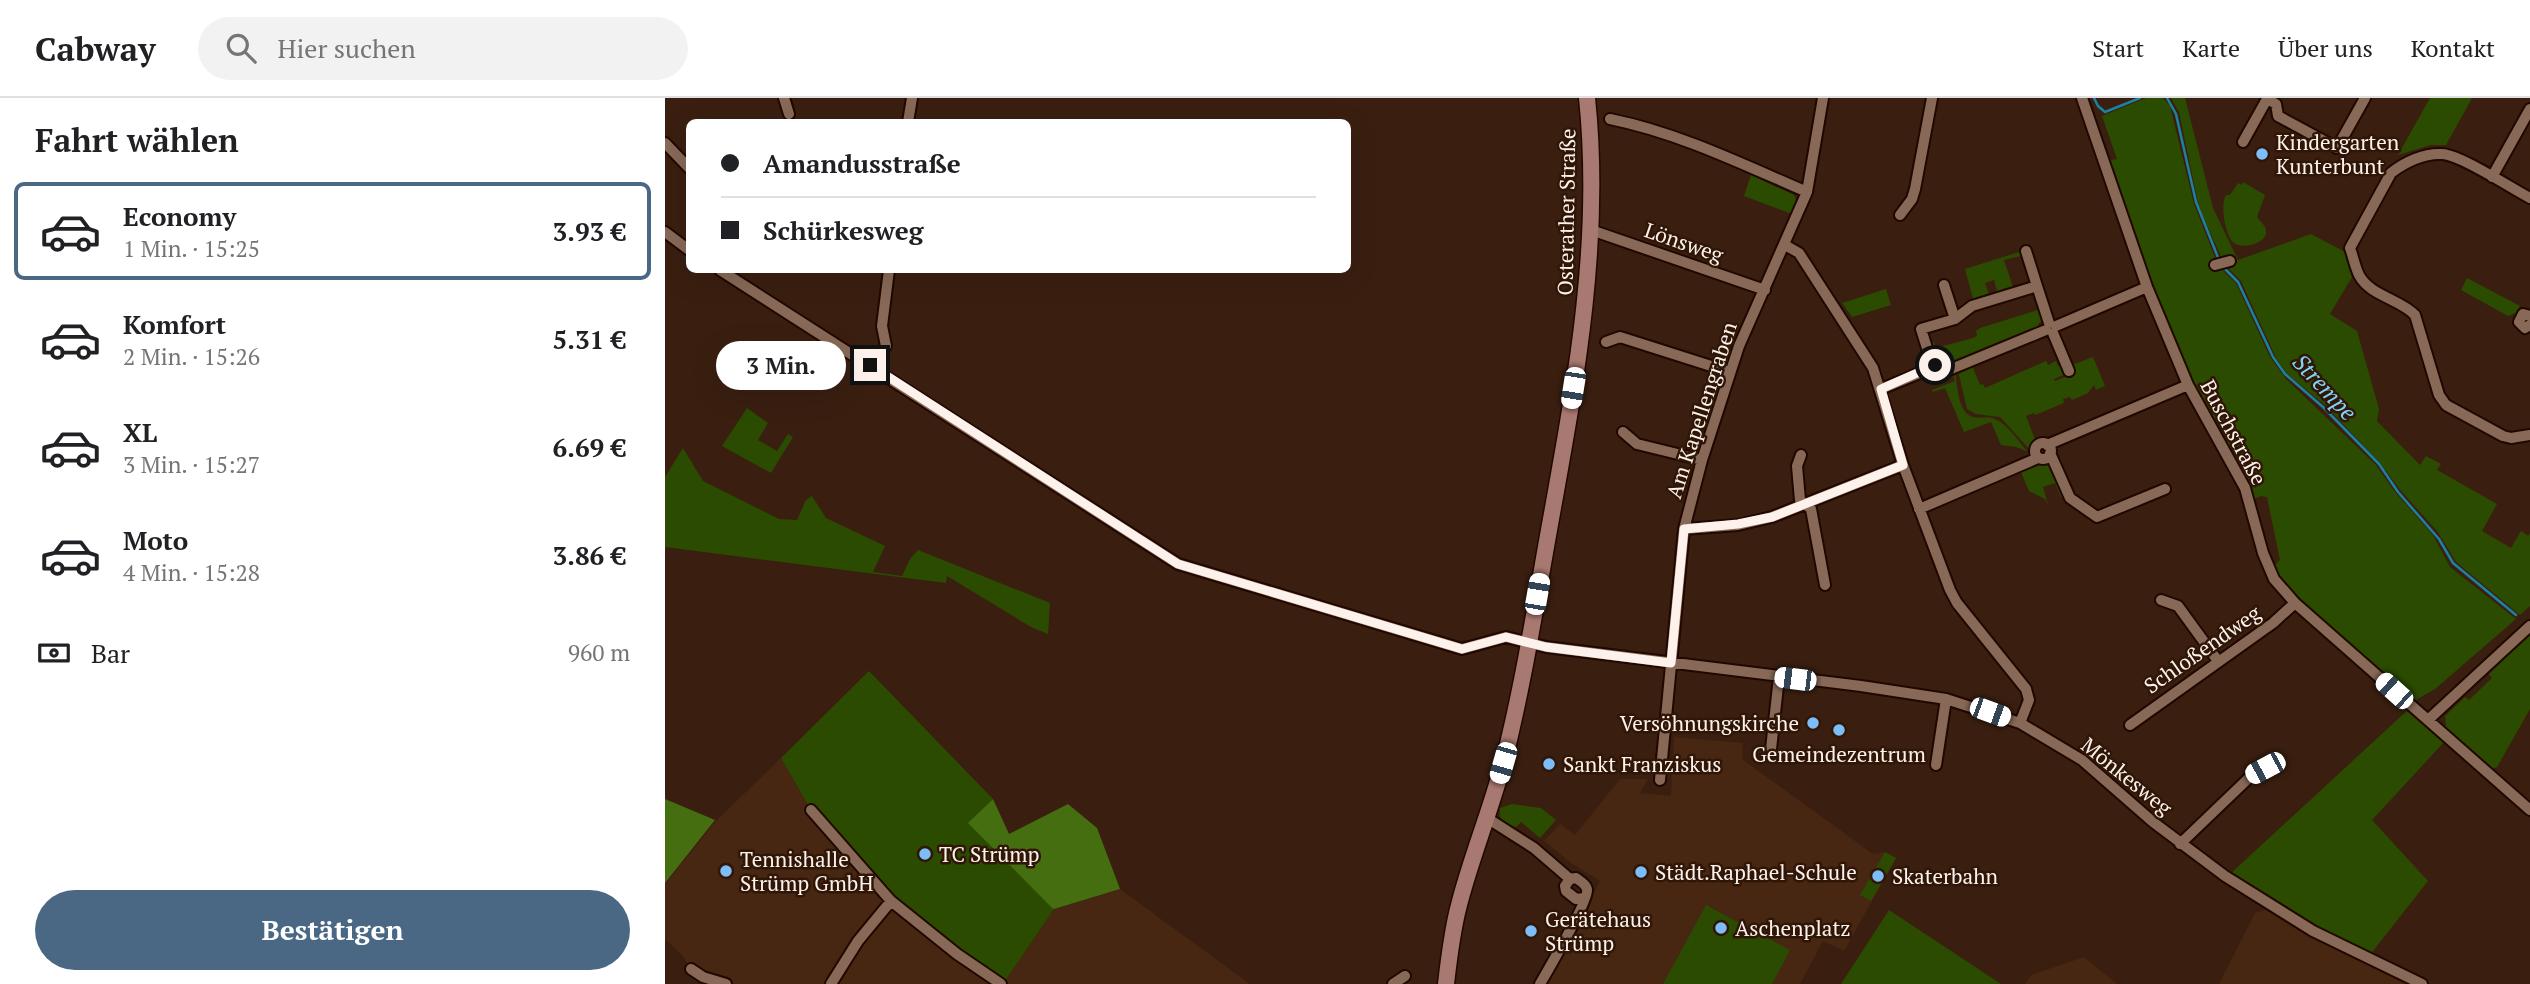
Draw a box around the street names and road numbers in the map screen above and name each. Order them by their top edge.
street label: Osterather Straße [1551,128,1581,296]
street label: Lönsweg [1641,216,1728,269]
street label: Am Kapellengraben [1659,318,1743,502]
street label: Buschstraße [2194,374,2274,490]
street label: Schloßendweg [2138,598,2267,699]
street label: Mönkesweg [2076,731,2179,822]

